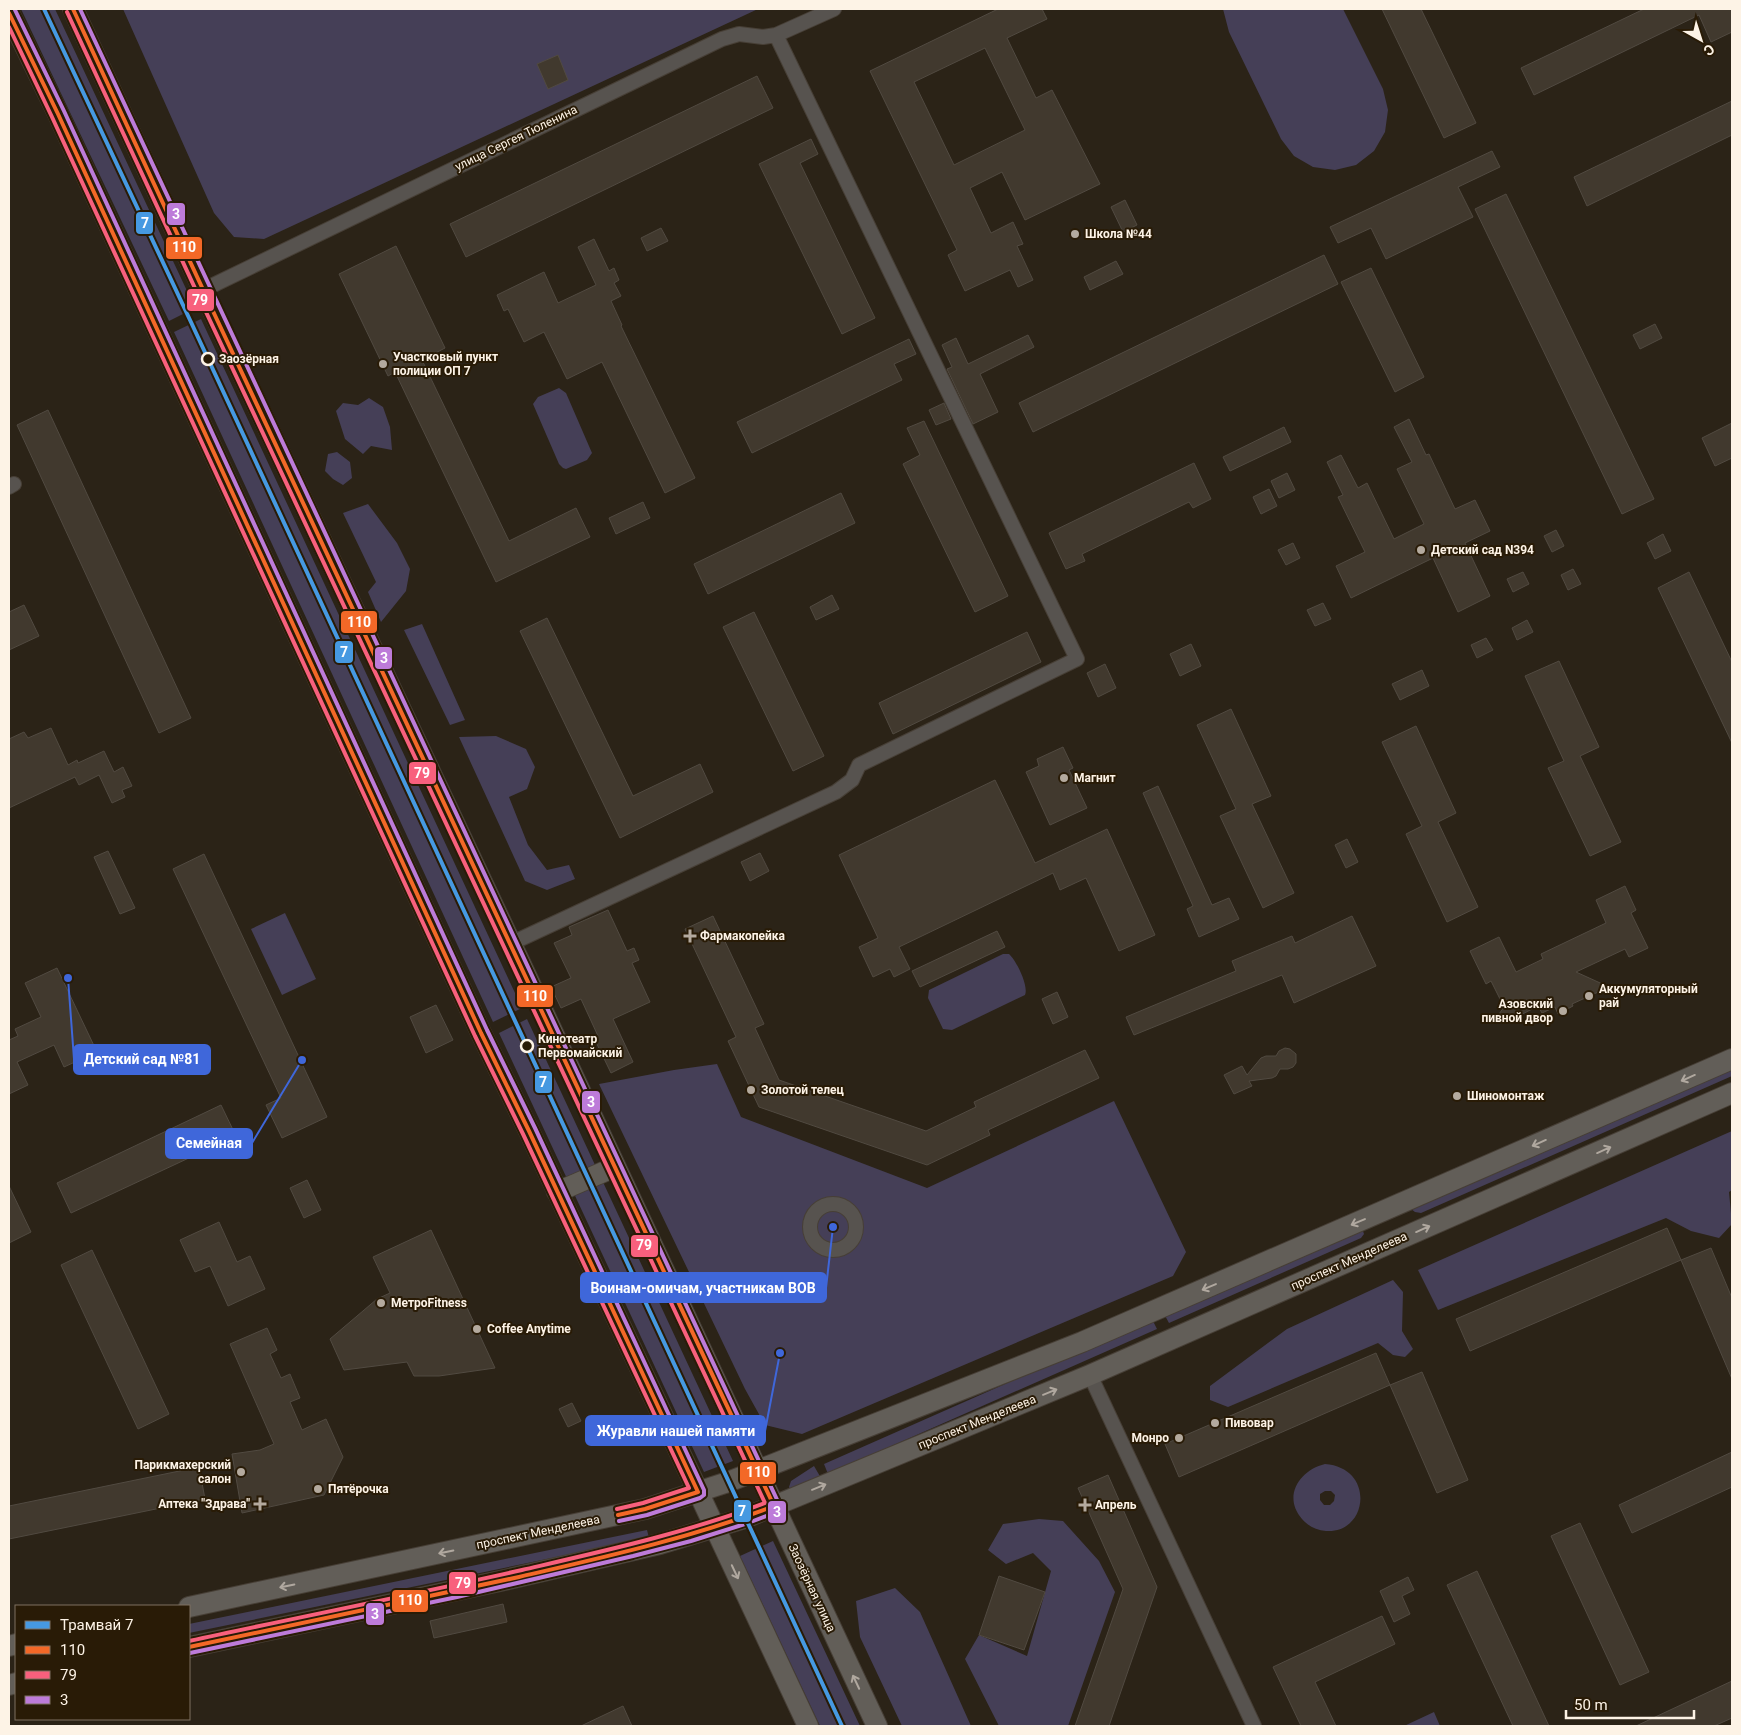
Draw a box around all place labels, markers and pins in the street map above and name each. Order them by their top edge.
place label: Школа №44 [1085,227,1152,241]
marker: Школа №44 [1069,228,1081,240]
place label: Участковый пункт полиции ОП 7 [393,350,498,378]
marker: Заозёрная [201,352,215,366]
place label: Заозёрная [219,352,279,366]
marker: Участковый пункт полиции ОП 7 [377,358,389,370]
place label: Детский сад N394 [1431,543,1534,557]
marker: Детский сад N394 [1415,544,1427,556]
place label: Магнит [1074,771,1116,785]
marker: Магнит [1058,772,1070,784]
place label: Фармакопейка [700,929,786,943]
marker: Фармакопейка [684,930,696,942]
place label: Аккумуляторный рай [1599,982,1698,1010]
marker: Аккумуляторный рай [1583,990,1595,1002]
place label: Азовский пивной двор [1481,997,1553,1025]
marker: Азовский пивной двор [1557,1005,1569,1017]
place label: Кинотеатр Первомайский [538,1032,622,1060]
marker: Кинотеатр Первомайский [520,1039,534,1053]
callout: Детский сад №81 [74,1045,210,1074]
place label: Золотой телец [761,1083,844,1097]
marker: Золотой телец [745,1084,757,1096]
place label: Шиномонтаж [1467,1089,1545,1103]
marker: Шиномонтаж [1451,1090,1463,1102]
callout: Семейная [166,1129,252,1158]
callout: Воинам-омичам, участникам ВОВ [581,1273,826,1302]
place label: МетроFitness [391,1296,467,1310]
marker: МетроFitness [375,1297,387,1309]
place label: Coffee Anytime [487,1322,571,1336]
marker: Coffee Anytime [471,1323,483,1335]
callout: Журавли нашей памяти [586,1416,765,1445]
place label: Пивовар [1225,1416,1274,1430]
marker: Пивовар [1209,1417,1221,1429]
place label: Монро [1131,1431,1169,1445]
marker: Монро [1173,1432,1185,1444]
place label: Парикмахерский салон [134,1458,231,1486]
marker: Парикмахерский салон [235,1466,247,1478]
place label: Пятёрочка [328,1482,389,1496]
marker: Пятёрочка [312,1483,324,1495]
place label: Аптека "Здрава" [158,1497,250,1511]
marker: Аптека "Здрава" [254,1498,266,1510]
place label: Апрель [1095,1498,1137,1512]
marker: Апрель [1079,1499,1091,1511]

